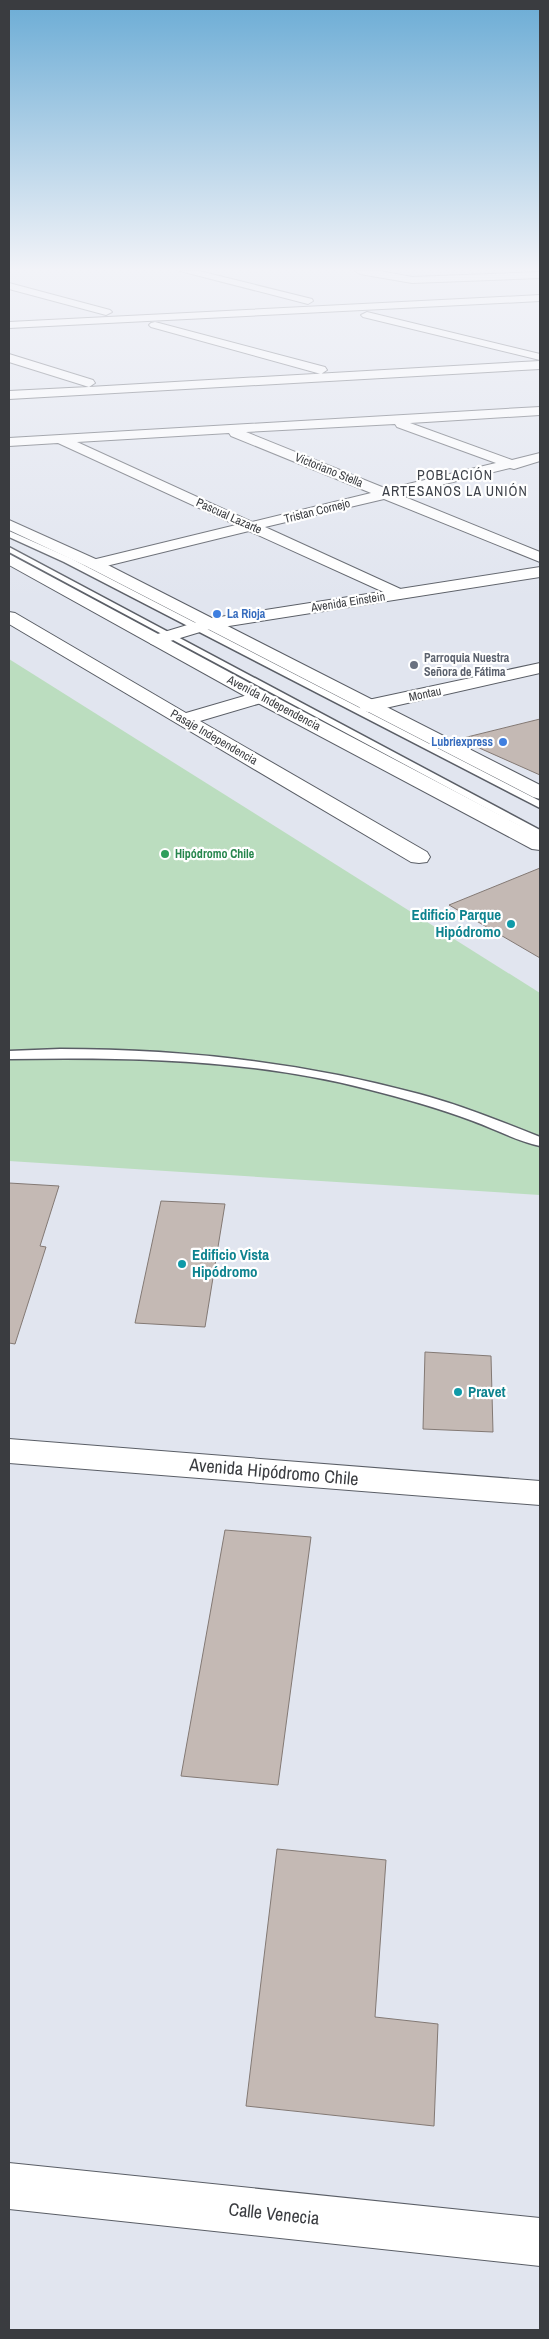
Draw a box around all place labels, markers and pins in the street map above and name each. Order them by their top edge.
place label: La Rioja [227,606,266,622]
marker: La Rioja [211,608,223,620]
place label: Parroquia Nuestra Señora de Fátima [424,650,510,680]
marker: Parroquia Nuestra Señora de Fátima [408,659,420,671]
place label: Lubriexpress [431,734,494,750]
marker: Lubriexpress [497,736,509,748]
place label: Hipódromo Chile [175,846,255,862]
marker: Hipódromo Chile [159,848,171,860]
place label: Edificio Parque Hipódromo [411,904,501,942]
marker: Edificio Parque Hipódromo [505,918,517,930]
place label: Edificio Vista Hipódromo [192,1244,269,1282]
marker: Edificio Vista Hipódromo [176,1258,188,1270]
place label: Pravet [468,1381,506,1402]
marker: Pravet [452,1386,464,1398]

